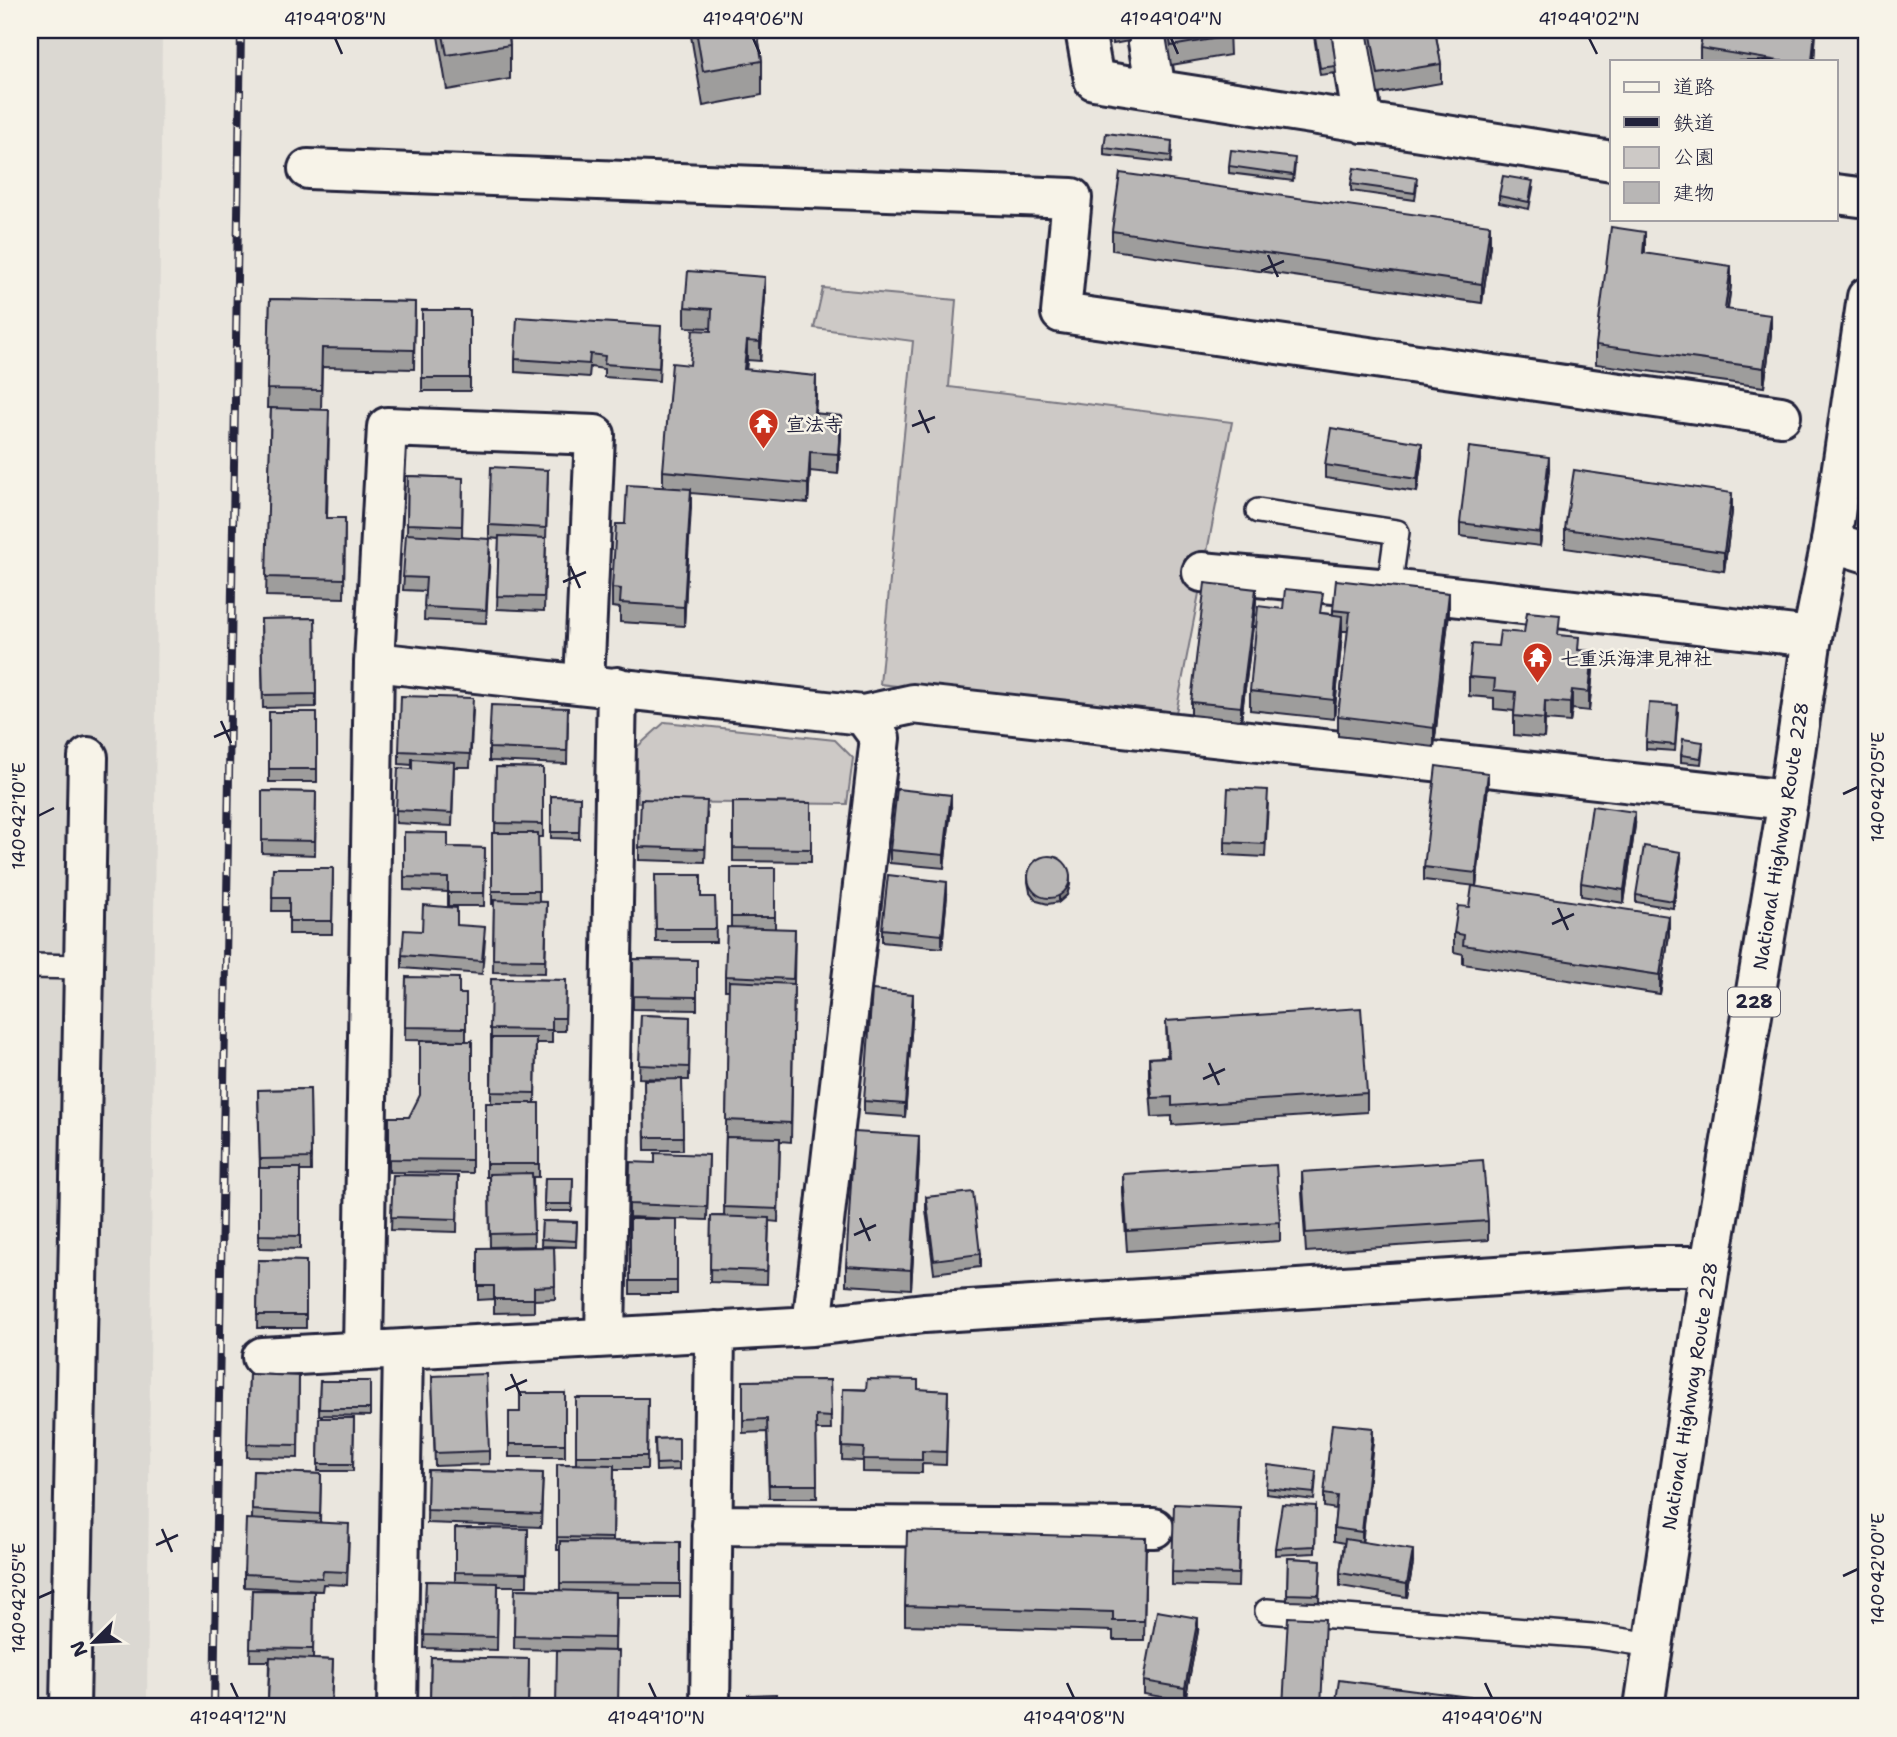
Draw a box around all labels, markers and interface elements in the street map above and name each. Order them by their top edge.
text: 41°49'08"N [284,7,386,31]
text: 41°49'06"N [702,7,804,31]
text: 41°49'04"N [1120,7,1222,31]
text: 41°49'02"N [1538,7,1640,31]
legend [1610,60,1838,220]
text: 道路 [1673,73,1715,101]
text: 鉄道 [1673,109,1715,137]
text: 公園 [1673,143,1715,171]
text: 建物 [1673,179,1715,207]
temple icon: 宣法寺 [746,407,780,451]
place label: 宣法寺 [786,412,843,437]
temple icon: 七重浜海津見神社 [1520,641,1554,685]
place label: 七重浜海津見神社 [1560,646,1712,671]
street label: National Highway Route 228 [1747,700,1815,972]
text: 140°42'05"E [1866,732,1890,842]
text: 140°42'10"E [7,762,31,870]
road number: 228 [1728,987,1780,1016]
street label: National Highway Route 228 [1656,1260,1724,1532]
text: 140°42'00"E [1866,1513,1890,1625]
text: 140°42'05"E [7,1543,31,1653]
north arrow [60,1608,130,1678]
text: N [64,1637,93,1661]
text: 41°49'12"N [189,1706,287,1730]
text: 41°49'10"N [607,1706,705,1730]
text: 41°49'08"N [1023,1706,1125,1730]
text: 41°49'06"N [1441,1706,1543,1730]

